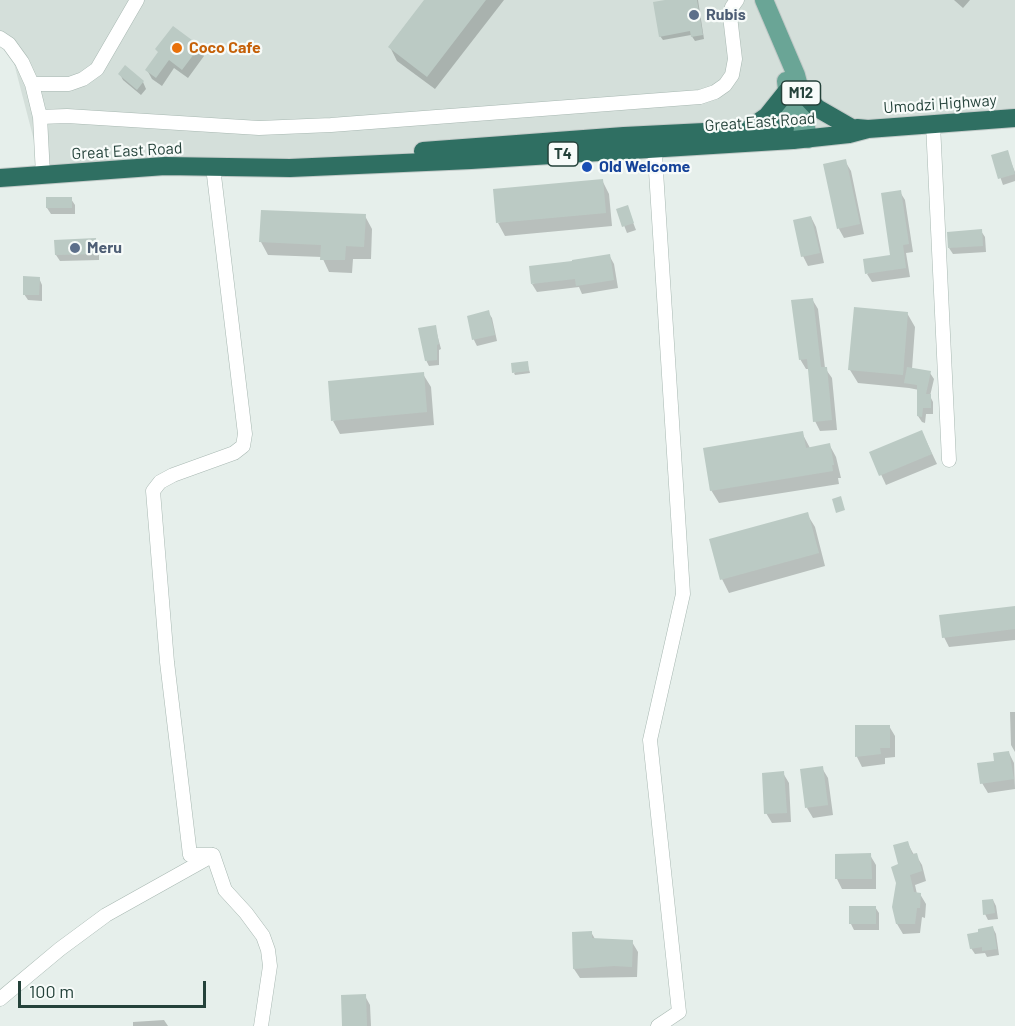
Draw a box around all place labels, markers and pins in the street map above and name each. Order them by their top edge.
place label: Rubis [706,5,746,25]
marker: Rubis [687,8,701,22]
place label: Coco Cafe [189,38,261,58]
marker: Coco Cafe [170,41,184,55]
place label: Old Welcome [599,157,690,177]
marker: Old Welcome [580,160,594,174]
place label: Meru [87,238,122,258]
marker: Meru [68,241,82,255]

